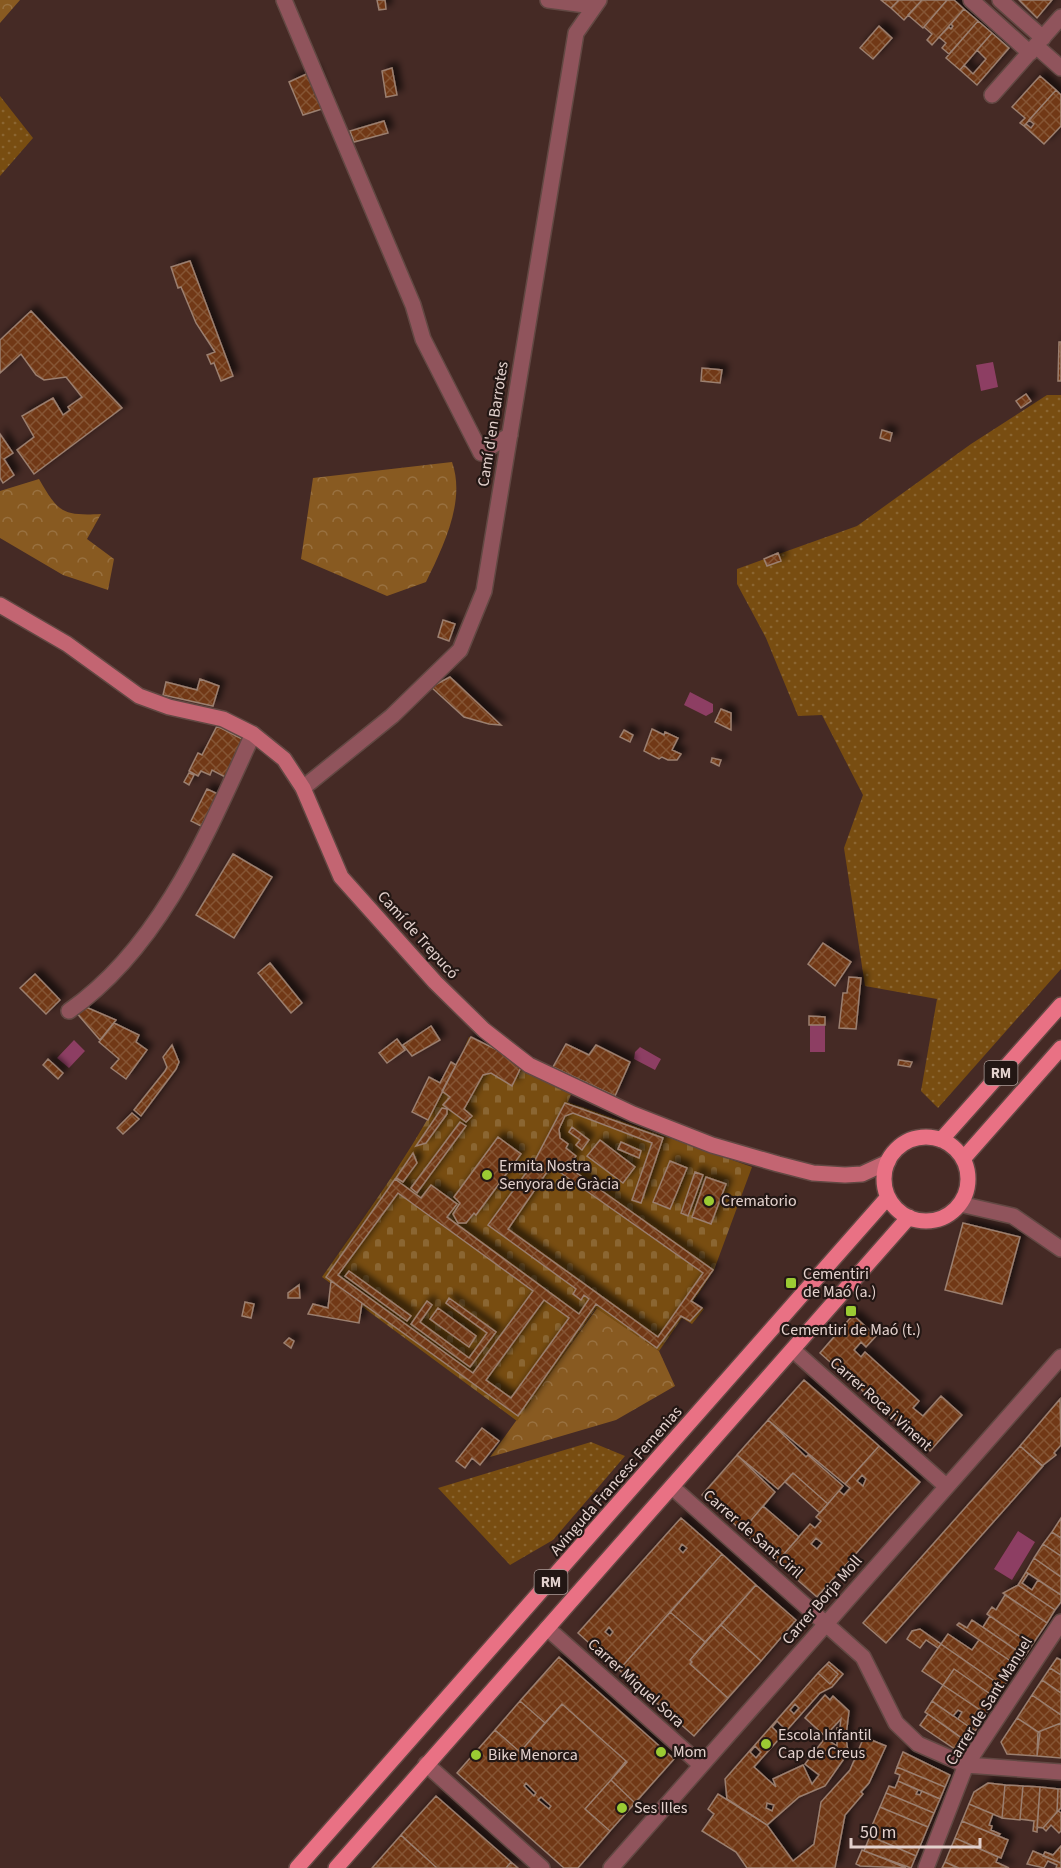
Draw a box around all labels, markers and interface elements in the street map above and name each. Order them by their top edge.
street label: Camí d'en Barrotes [472,360,514,488]
street label: Camí de Trepucó [372,886,464,984]
road number: RM [984,1061,1018,1085]
place label: Ermita Nostra Senyora de Gràcia [499,1155,619,1195]
marker: Ermita Nostra Senyora de Gràcia [480,1168,494,1182]
place label: Crematorio [721,1190,797,1212]
marker: Crematorio [702,1194,716,1208]
place label: Cementiri de Maó (a.) [803,1263,876,1303]
marker: Cementiri de Maó (a.) [784,1276,798,1290]
marker: Cementiri de Maó (t.) [844,1304,858,1318]
place label: Cementiri de Maó (t.) [781,1319,921,1341]
street label: Carrer Roca i Vinent [825,1352,937,1456]
street label: Avinguda Francesc Femenias [545,1401,687,1561]
street label: Carrer de Sant Ciril [698,1485,808,1583]
street label: Carrer Borja Moll [777,1550,867,1650]
road number: RM [534,1570,568,1594]
street label: Carrer de Sant Manuel [940,1632,1038,1770]
street label: Carrer Miquel Sora [583,1633,689,1733]
place label: Escola Infantil Cap de Creus [778,1724,872,1764]
marker: Escola Infantil Cap de Creus [759,1737,773,1751]
place label: Mom [673,1741,707,1763]
place label: Bike Menorca [488,1744,578,1766]
marker: Mom [654,1745,668,1759]
marker: Bike Menorca [469,1748,483,1762]
place label: Ses Illes [634,1797,688,1819]
marker: Ses Illes [615,1801,629,1815]
scale bar [851,1811,980,1849]
text: 50 m [860,1820,896,1845]

